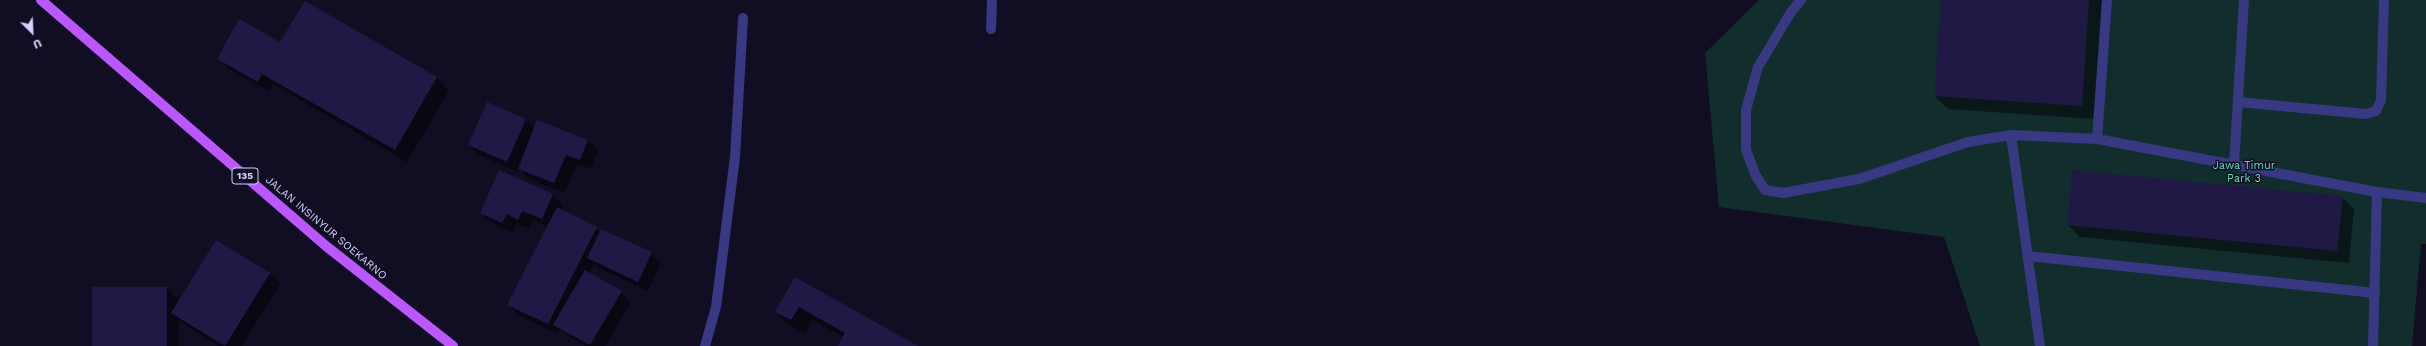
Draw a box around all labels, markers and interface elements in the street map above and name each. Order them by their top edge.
north arrow [12,12,52,52]
text: U [31,36,43,51]
park label: Jawa Timur Park 3 [2213,159,2275,185]
road number: 135 [232,168,258,184]
street label: JALAN INSINYUR SOEKARNO [263,173,389,283]

